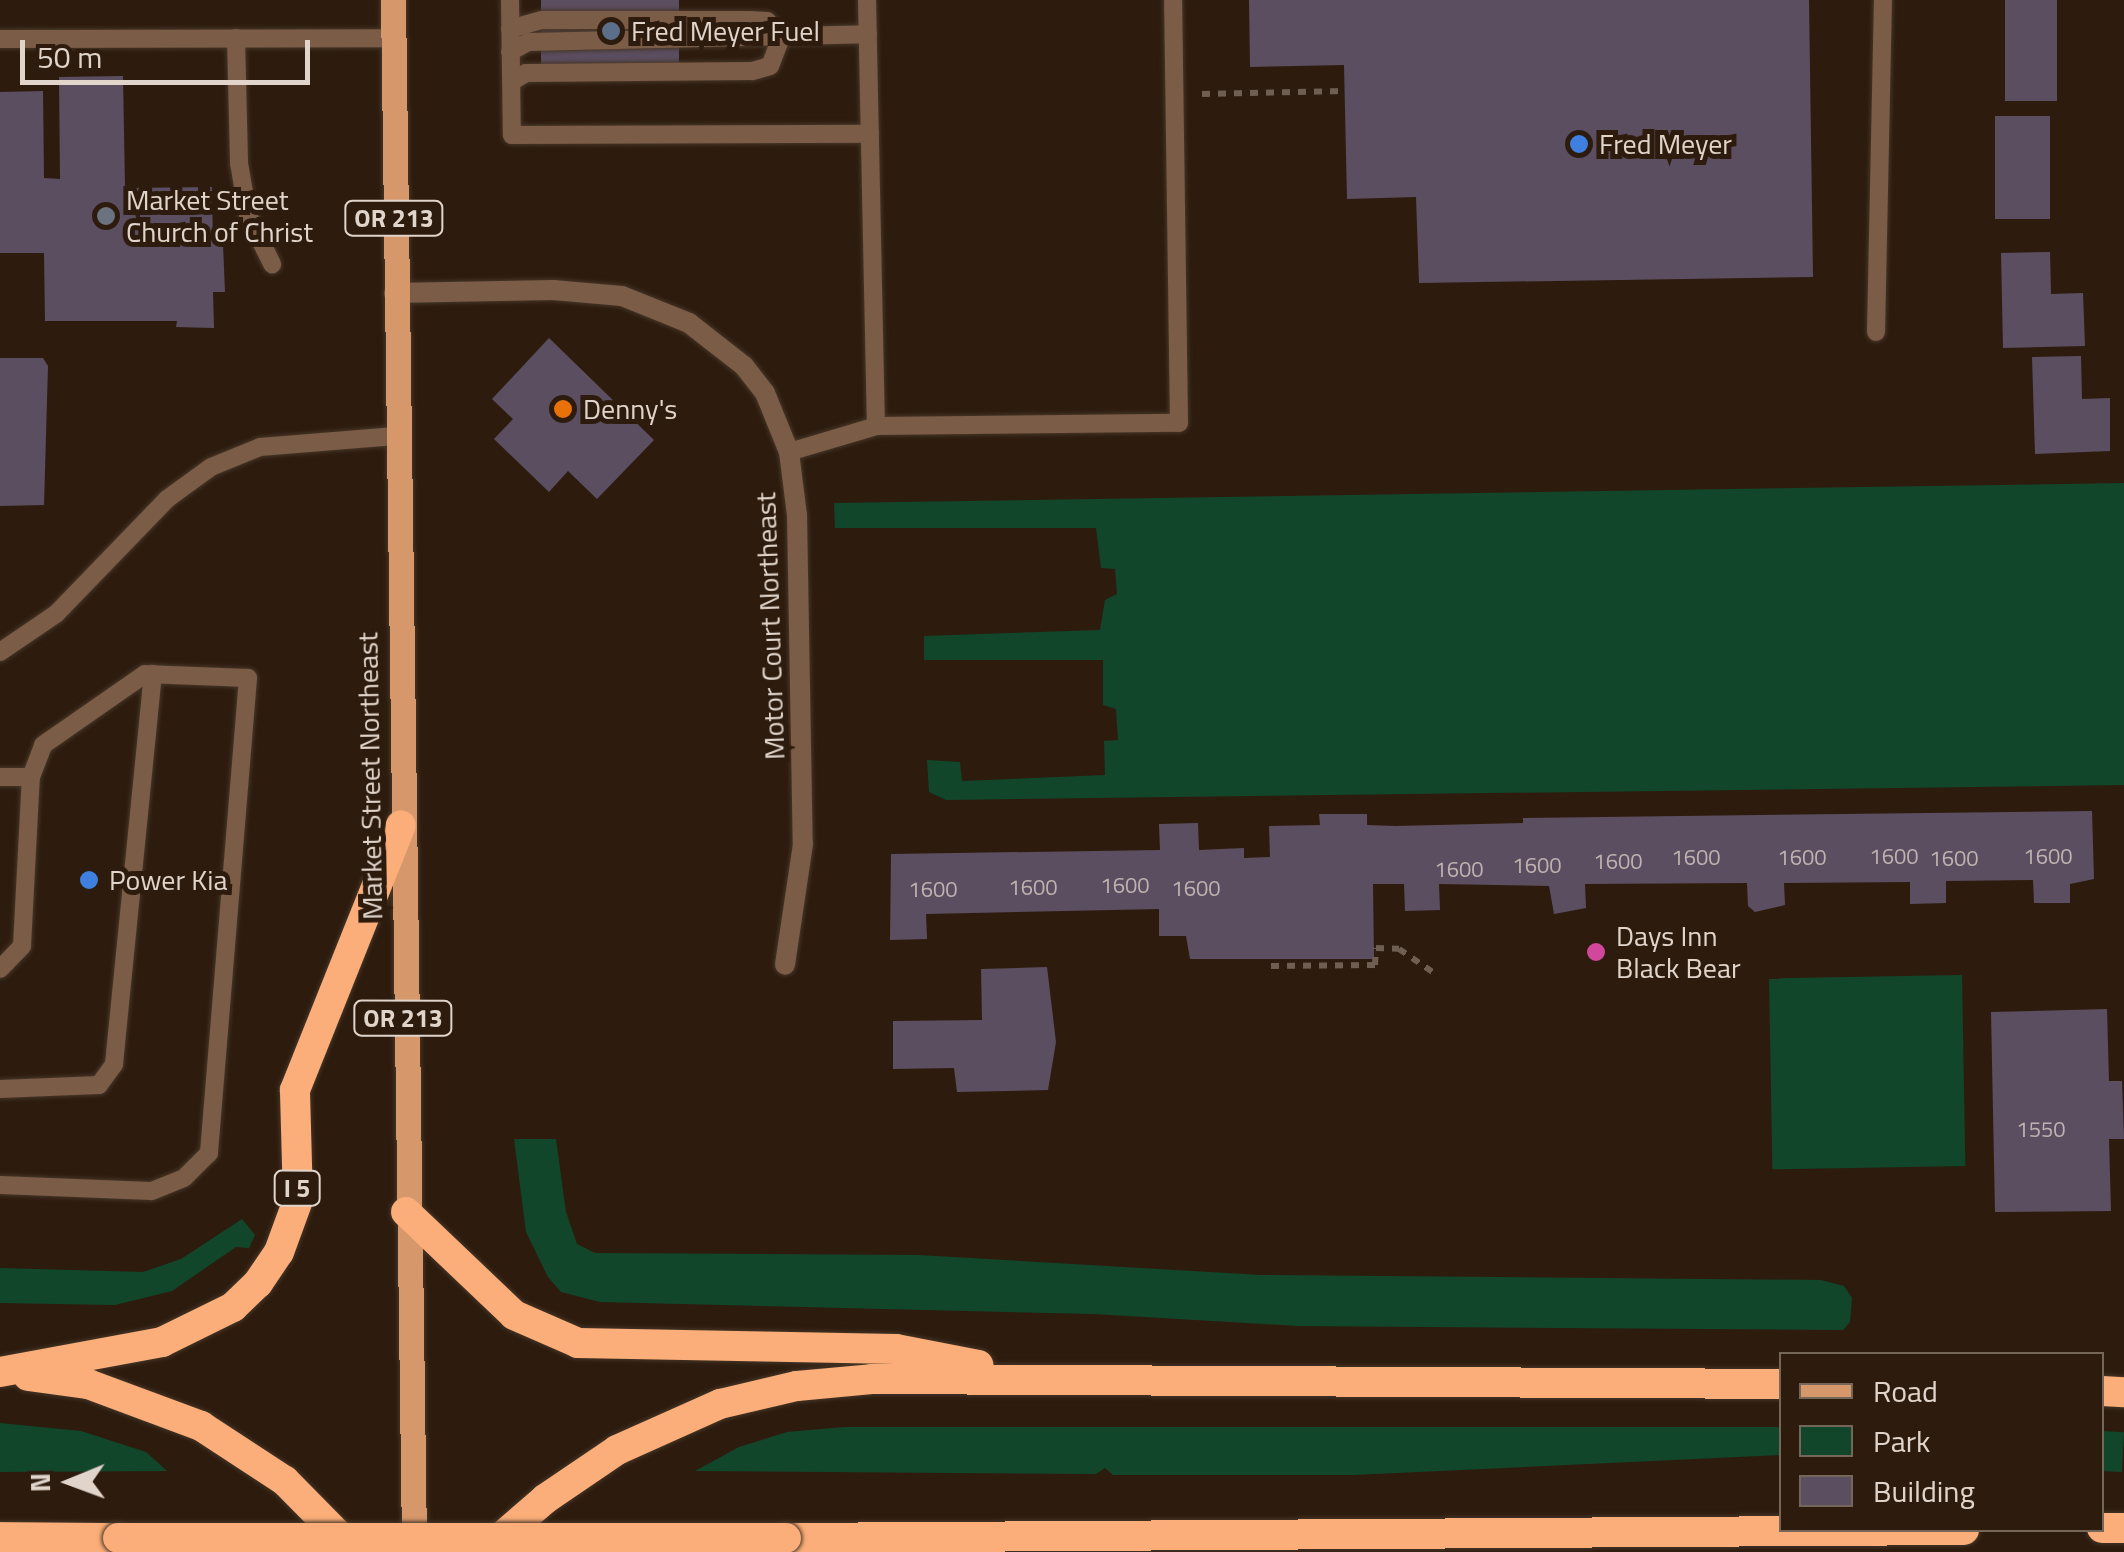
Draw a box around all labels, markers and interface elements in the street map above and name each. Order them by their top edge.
place label: Fred Meyer Fuel [631,14,820,48]
scale bar [25,20,315,82]
marker: Fred Meyer Fuel [600,20,622,42]
text: 50 m [37,34,102,80]
place label: Fred Meyer [1599,127,1732,161]
marker: Fred Meyer [1568,133,1590,155]
place label: Market Street Church of Christ [126,183,313,249]
road number: OR 213 [344,198,444,238]
marker: Market Street Church of Christ [95,205,117,227]
place label: Denny's [583,392,677,426]
marker: Denny's [552,398,574,420]
street label: Motor Court Northeast [749,492,791,760]
street label: Market Street Northeast [351,632,389,920]
house number: 1600 [1869,844,1919,870]
house number: 1600 [2023,844,2073,870]
house number: 1600 [1671,845,1721,871]
house number: 1600 [1777,845,1827,871]
house number: 1600 [1929,846,1979,872]
house number: 1600 [1593,849,1643,875]
house number: 1600 [1512,853,1562,879]
house number: 1600 [1434,857,1484,883]
place label: Power Kia [109,863,227,897]
marker: Power Kia [78,869,100,891]
house number: 1600 [1100,873,1150,899]
house number: 1600 [1008,875,1058,901]
house number: 1600 [1171,876,1221,902]
house number: 1600 [908,877,958,903]
place label: Days Inn Black Bear [1616,919,1741,985]
marker: Days Inn Black Bear [1585,941,1607,963]
road number: OR 213 [353,998,453,1038]
house number: 1550 [2016,1117,2066,1143]
road number: I 5 [272,1168,322,1208]
legend [1779,1352,2104,1532]
text: Road [1873,1368,1938,1414]
text: Park [1873,1418,1930,1464]
north arrow [20,1432,120,1532]
text: Building [1873,1468,1975,1514]
text: N [18,1472,61,1493]

